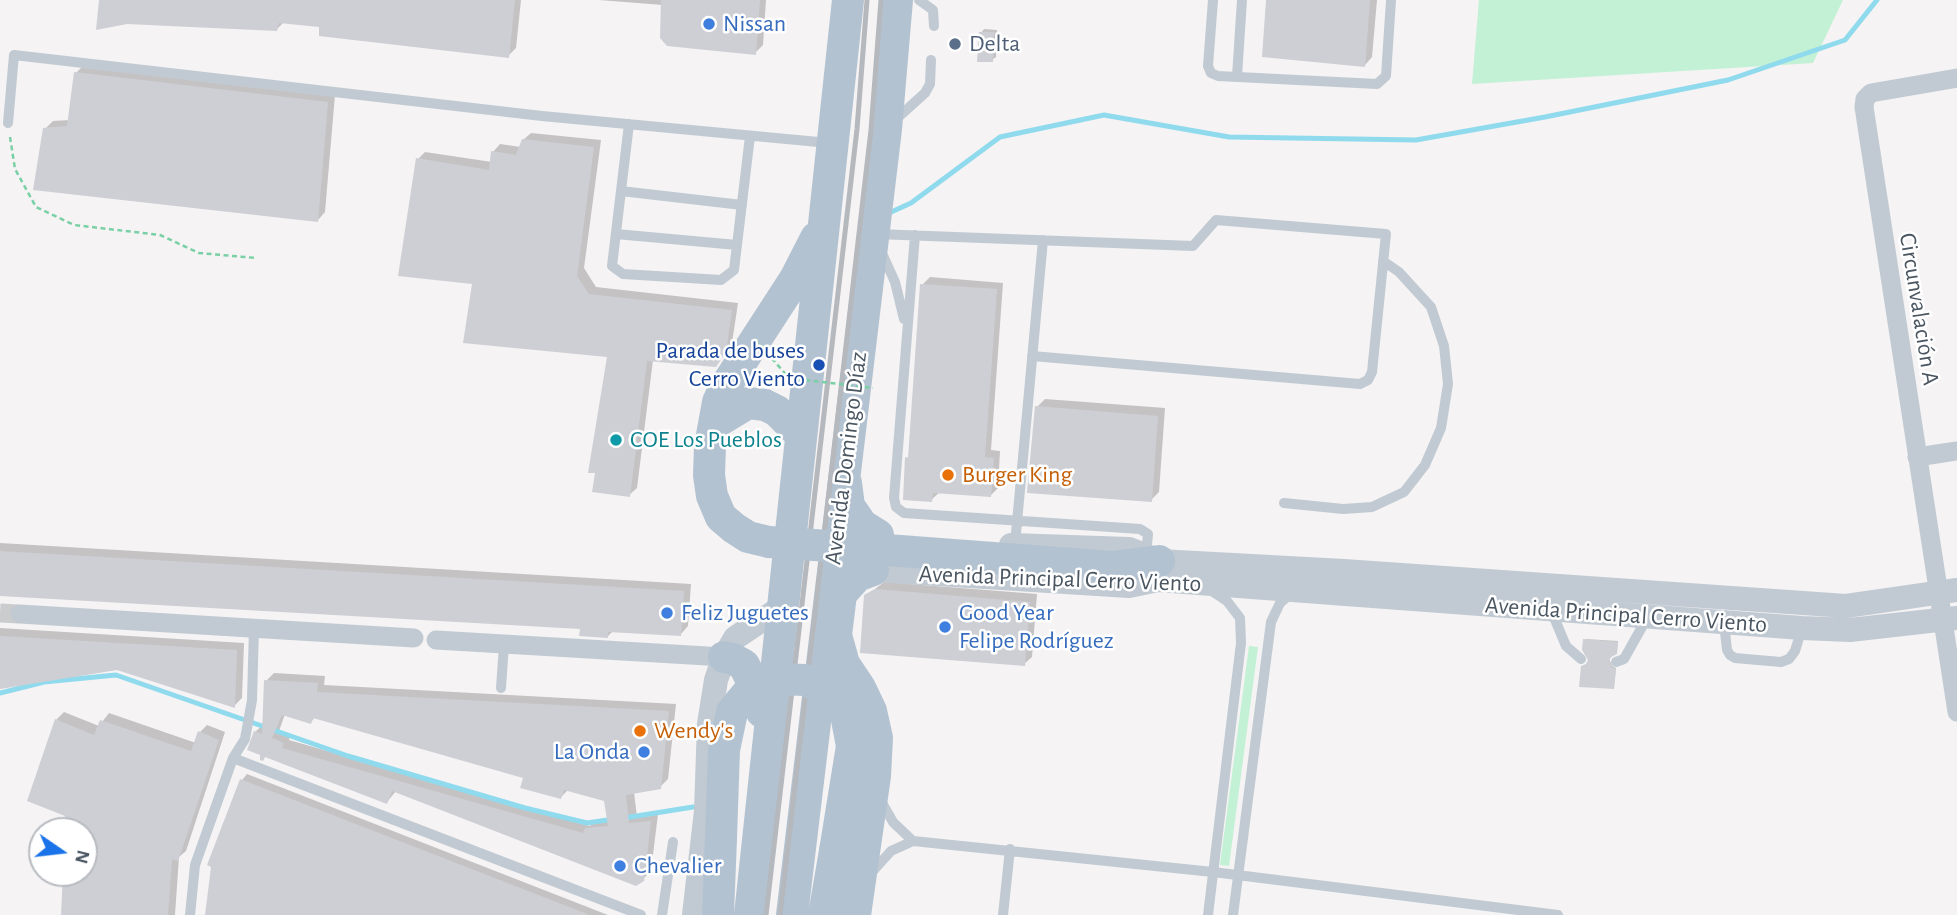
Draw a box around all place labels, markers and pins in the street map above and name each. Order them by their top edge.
place label: Nissan [723,10,786,38]
marker: Nissan [701,16,717,32]
place label: Delta [969,30,1020,58]
marker: Delta [947,36,963,52]
place label: Parada de buses Cerro Viento [655,337,805,393]
marker: Parada de buses Cerro Viento [811,357,827,373]
place label: COE Los Pueblos [630,426,782,454]
marker: COE Los Pueblos [608,432,624,448]
place label: Burger King [962,461,1072,489]
marker: Burger King [940,467,956,483]
place label: Feliz Juguetes [681,599,809,627]
place label: Good Year Felipe Rodríguez [959,599,1114,655]
marker: Feliz Juguetes [659,605,675,621]
marker: Good Year Felipe Rodríguez [937,619,953,635]
place label: Wendy's [654,717,733,745]
marker: Wendy's [632,723,648,739]
place label: La Onda [554,738,630,766]
marker: La Onda [636,744,652,760]
place label: Chevalier [634,852,721,880]
marker: Chevalier [612,858,628,874]

